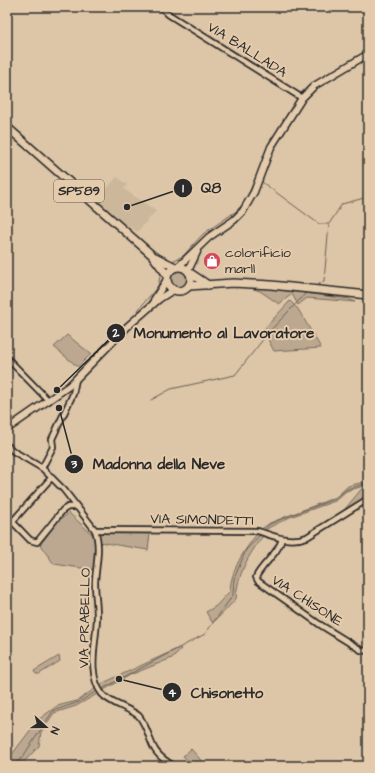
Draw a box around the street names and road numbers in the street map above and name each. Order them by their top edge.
street label: VIA BALLADA [203,17,291,83]
road number: SP589 [54,180,104,202]
street label: VIA SIMONDETTI [150,509,254,531]
street label: VIA PRABELLO [74,568,96,668]
street label: VIA CHISONE [267,570,347,632]

